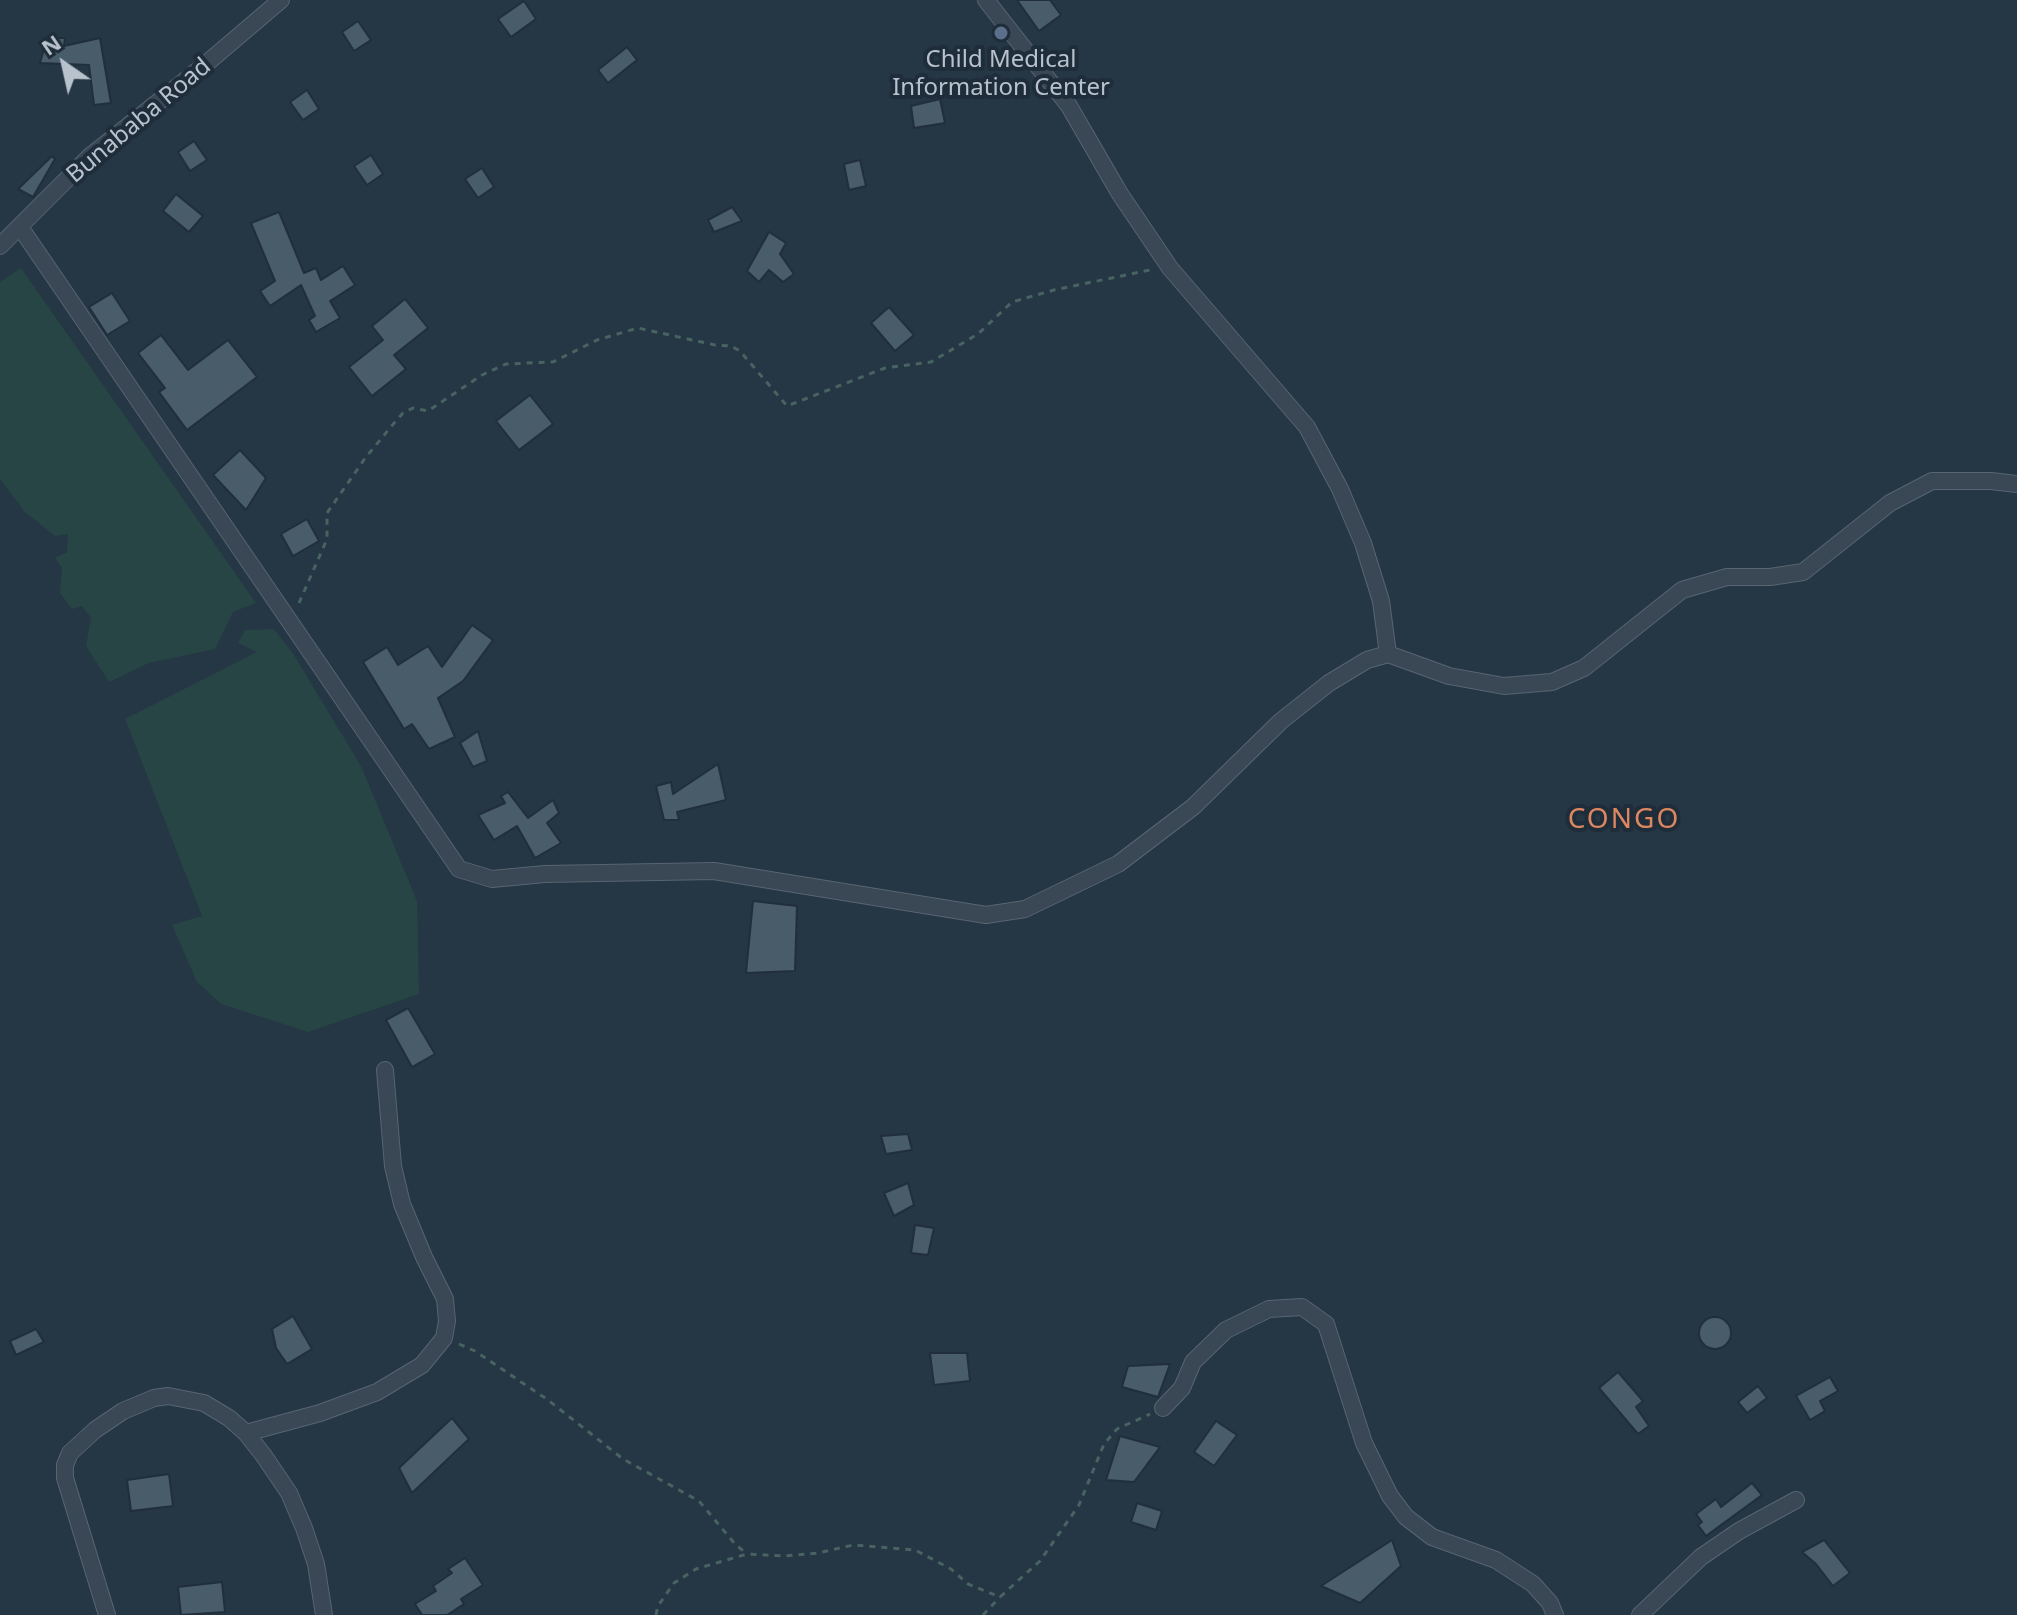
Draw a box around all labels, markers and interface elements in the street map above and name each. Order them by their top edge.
north arrow [24,24,104,104]
marker: Child Medical Information Center [992,24,1010,42]
text: N [35,27,66,62]
place label: Child Medical Information Center [892,46,1110,102]
street label: Bunababa Road [61,52,217,190]
district label: CONGO [1568,803,1680,837]

